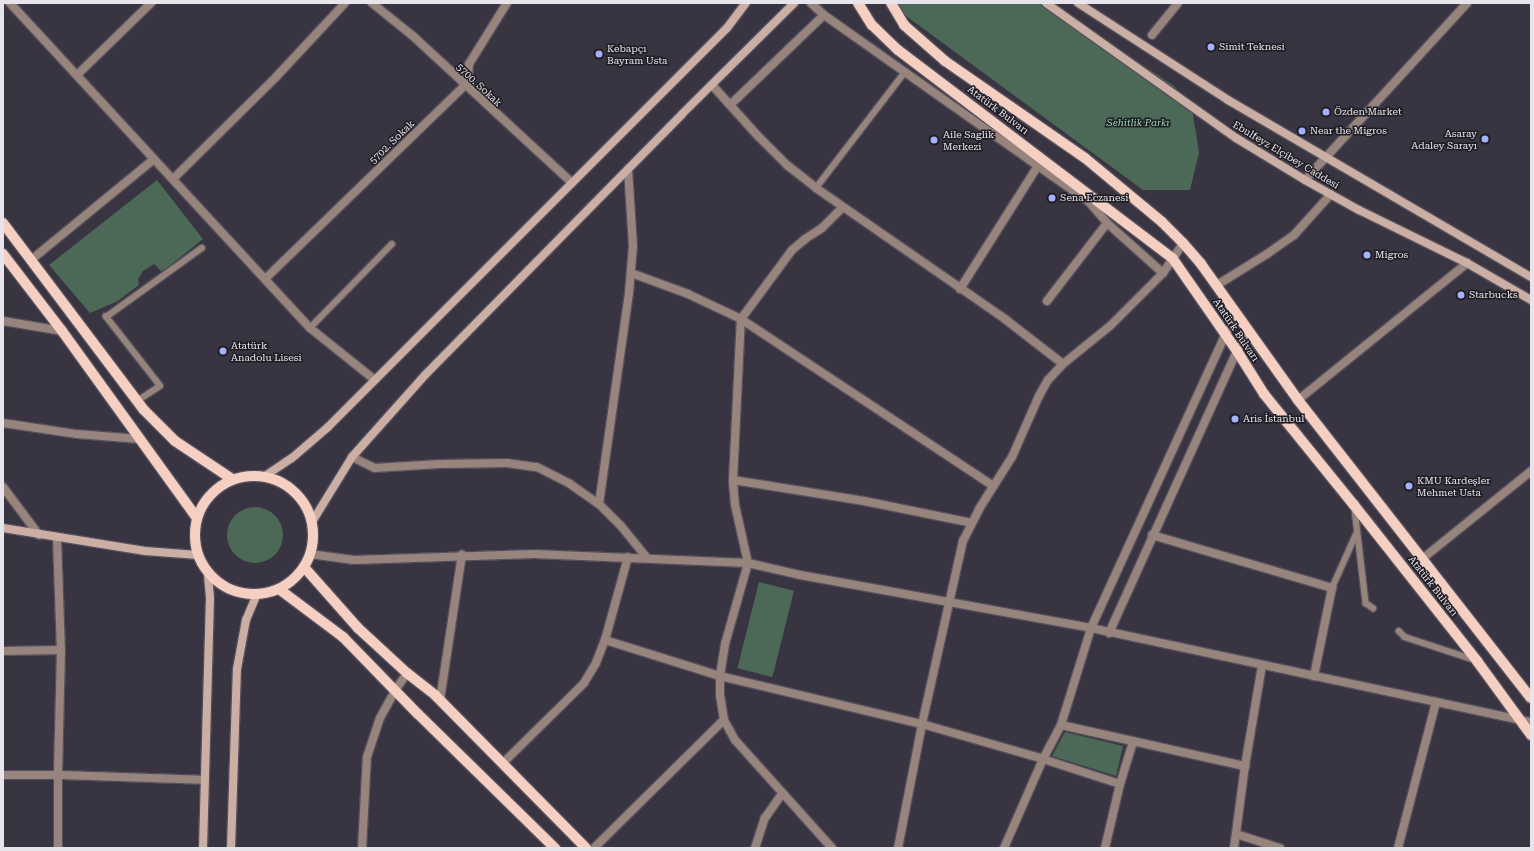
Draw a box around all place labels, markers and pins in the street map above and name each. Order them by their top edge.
place label: Simit Teknesi [1219,41,1285,53]
place label: Kebapçı Bayram Usta [607,42,668,66]
marker: Simit Teknesi [1206,42,1216,52]
marker: Kebapçı Bayram Usta [594,49,604,59]
place label: Özden Market [1334,106,1402,118]
marker: Özden Market [1321,107,1331,117]
place label: Near the Migros [1310,125,1387,137]
marker: Near the Migros [1297,126,1307,136]
place label: Asaray Adaley Sarayı [1411,127,1477,150]
place label: Aile Saglik Merkezi [943,128,994,152]
marker: Aile Saglik Merkezi [928,134,940,146]
marker: Asaray Adaley Sarayı [1480,134,1490,144]
place label: Sena Eczanesi [1060,192,1128,204]
marker: Sena Eczanesi [1047,193,1057,203]
place label: Migros [1375,249,1408,261]
marker: Migros [1362,250,1372,260]
place label: Starbucks [1469,289,1518,301]
marker: Starbucks [1456,290,1466,300]
place label: Atatürk Anadolu Lisesi [231,339,302,362]
marker: Atatürk Anadolu Lisesi [218,346,228,356]
place label: Aris İstanbul [1243,413,1304,425]
marker: Aris İstanbul [1230,414,1240,424]
place label: KMU Kardeşler Mehmet Usta [1417,474,1490,498]
marker: KMU Kardeşler Mehmet Usta [1404,481,1414,491]

